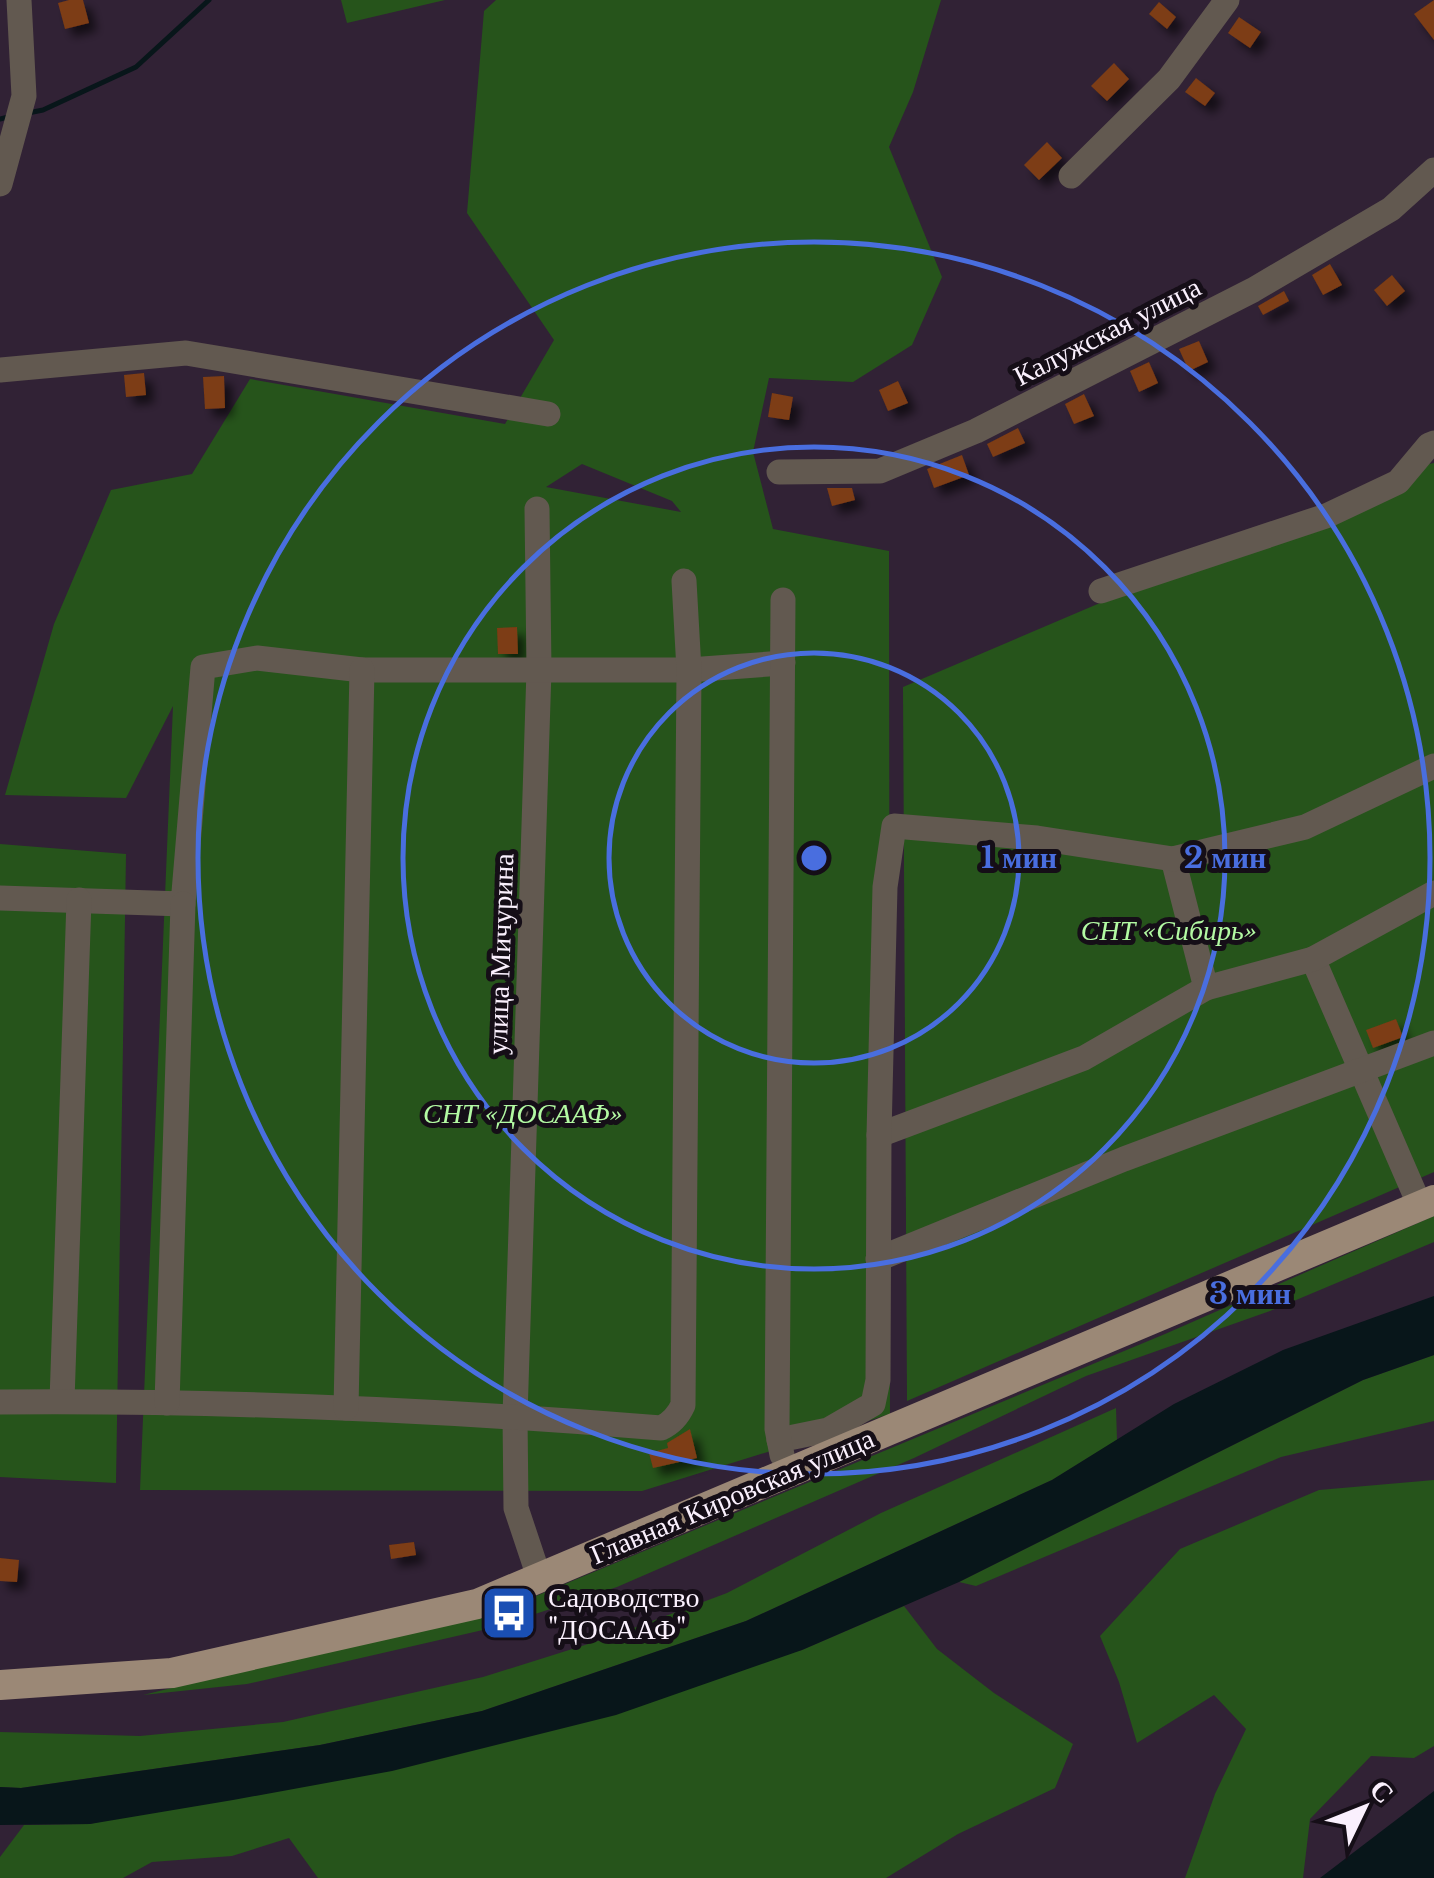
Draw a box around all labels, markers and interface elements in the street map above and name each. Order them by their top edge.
street label: Калужская улица [1008,269,1207,394]
text: 1 мин [981,839,1057,876]
text: 2 мин [1184,839,1266,876]
centre of rings [796,840,832,876]
street label: улица Мичурина [479,852,522,1055]
park label: СНТ «Сибирь» [1081,913,1257,948]
park label: СНТ «ДОСААФ» [423,1096,623,1131]
text: 3 мин [1209,1275,1291,1312]
street label: Главная Кировская улица [585,1421,880,1572]
place label: Садоводство "ДОСААФ" [548,1580,700,1647]
bus stop icon: Садоводство "ДОСААФ" [479,1583,539,1643]
north arrow [1314,1758,1414,1858]
text: С [1362,1772,1402,1811]

